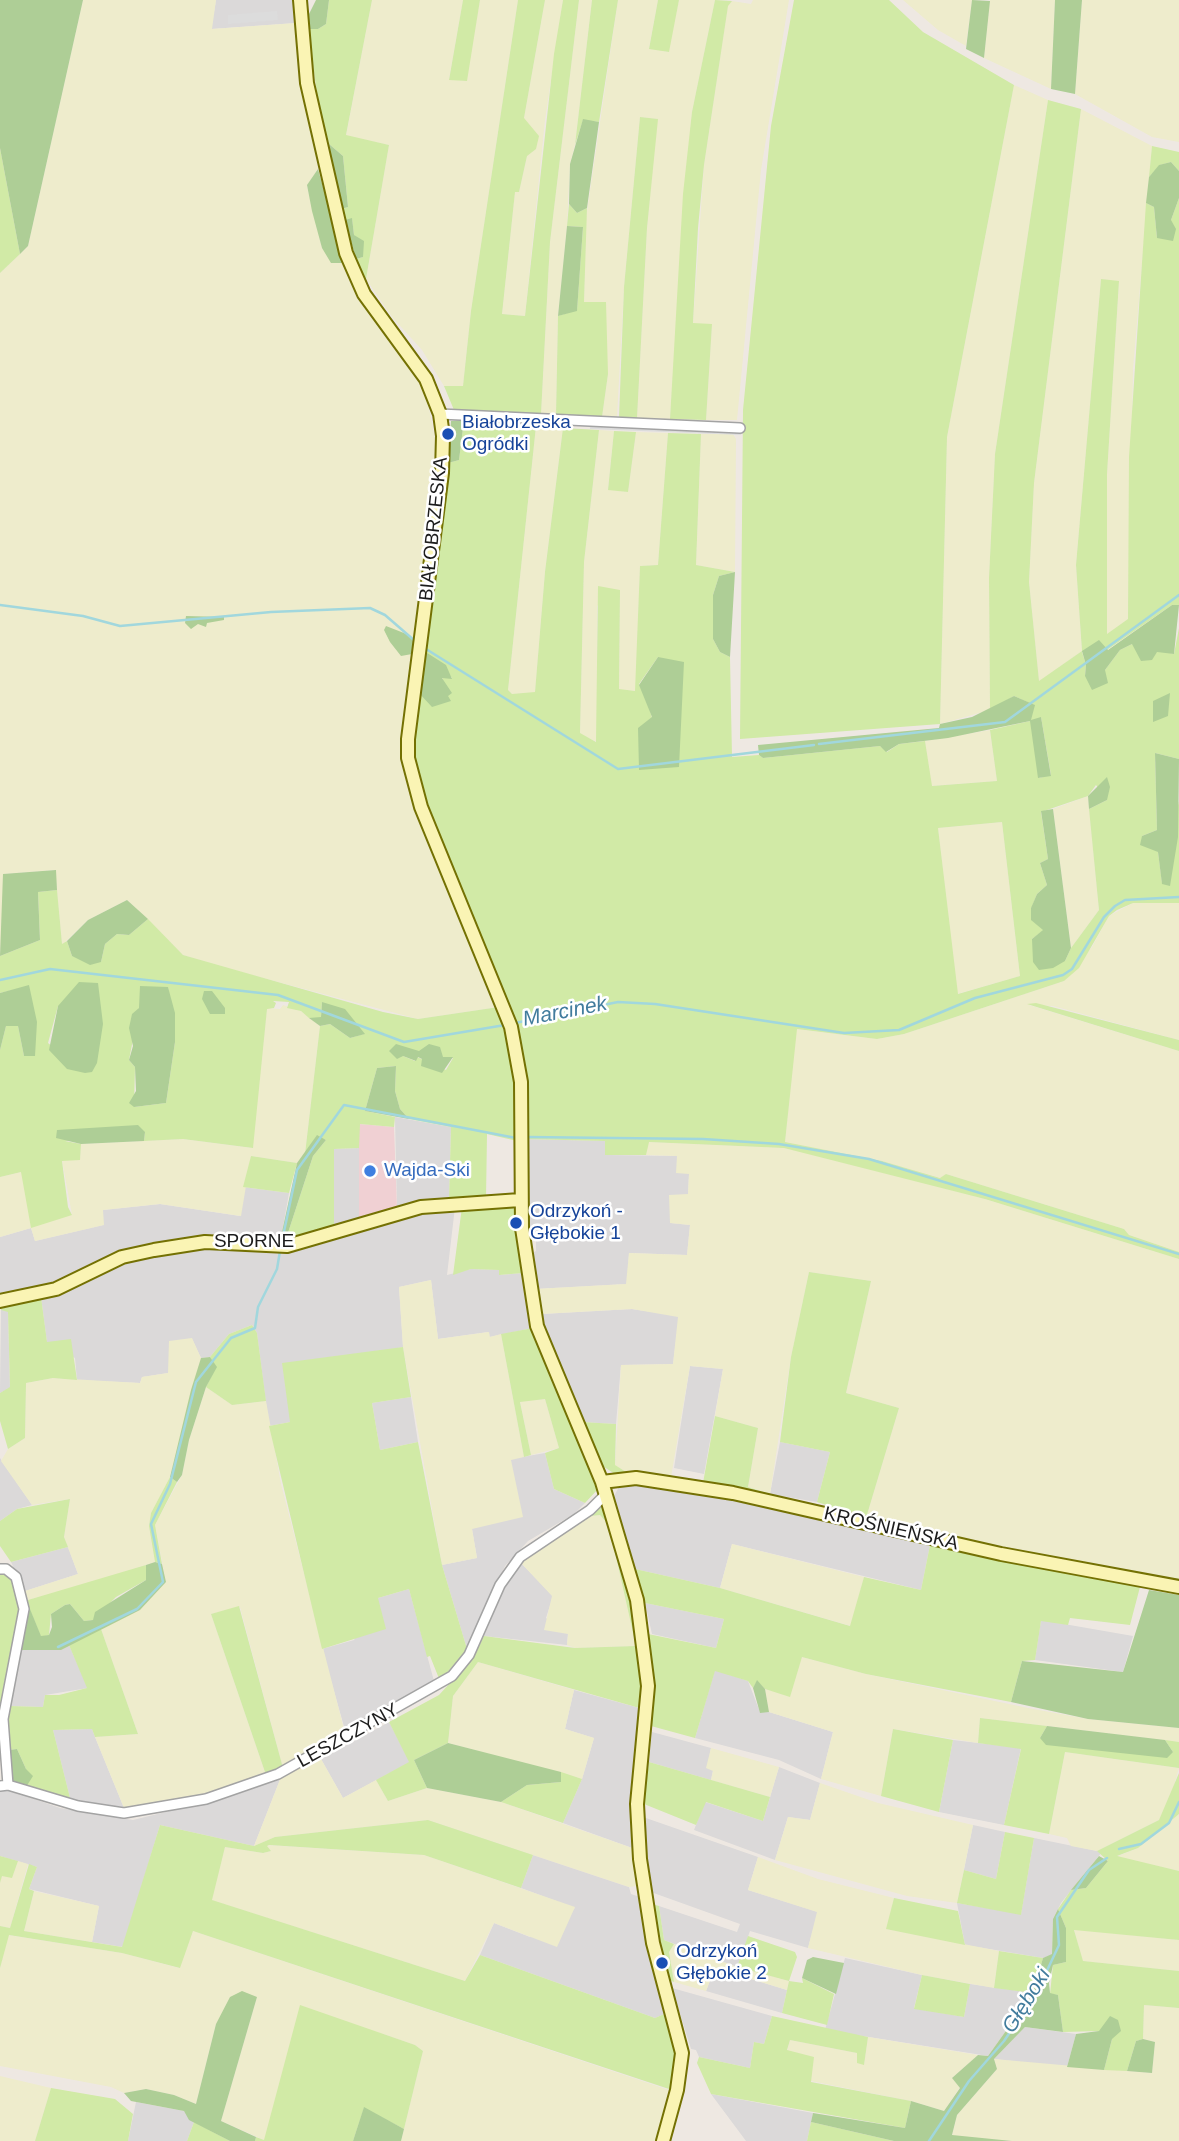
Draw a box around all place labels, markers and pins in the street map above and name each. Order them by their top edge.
place label: Białobrzeska Ogródki [462,412,571,456]
marker: Białobrzeska Ogródki [440,426,456,442]
place label: Wajda-Ski [384,1160,470,1182]
marker: Wajda-Ski [362,1163,378,1179]
place label: Odrzykoń - Głębokie 1 [530,1201,623,1245]
marker: Odrzykoń - Głębokie 1 [508,1215,524,1231]
place label: Odrzykoń Głębokie 2 [676,1941,767,1985]
marker: Odrzykoń Głębokie 2 [654,1955,670,1971]

